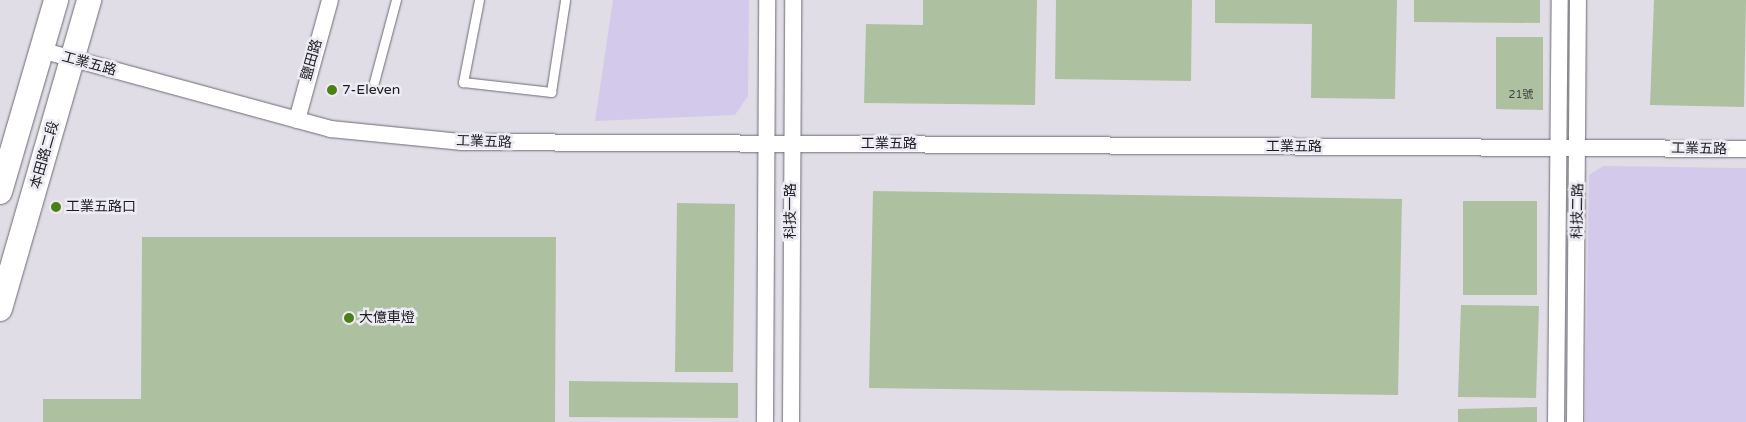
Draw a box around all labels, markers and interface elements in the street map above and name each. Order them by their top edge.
street label: 鹽田路 [298,37,326,83]
street label: 工業五路 [60,49,118,79]
place label: 7-Eleven [342,82,400,98]
marker: 7-Eleven [326,84,338,96]
house number: 21號 [1509,88,1533,102]
street label: 本田路二段 [27,119,63,191]
street label: 工業五路 [456,133,512,151]
street label: 工業五路 [861,136,917,152]
street label: 工業五路 [1266,139,1322,155]
street label: 工業五路 [1671,140,1727,158]
street label: 科技一路 [783,183,799,239]
street label: 科技二路 [1569,183,1587,239]
place label: 工業五路口 [66,199,136,215]
marker: 工業五路口 [50,201,62,213]
place label: 大億車燈 [359,310,415,326]
marker: 大億車燈 [343,312,355,324]

